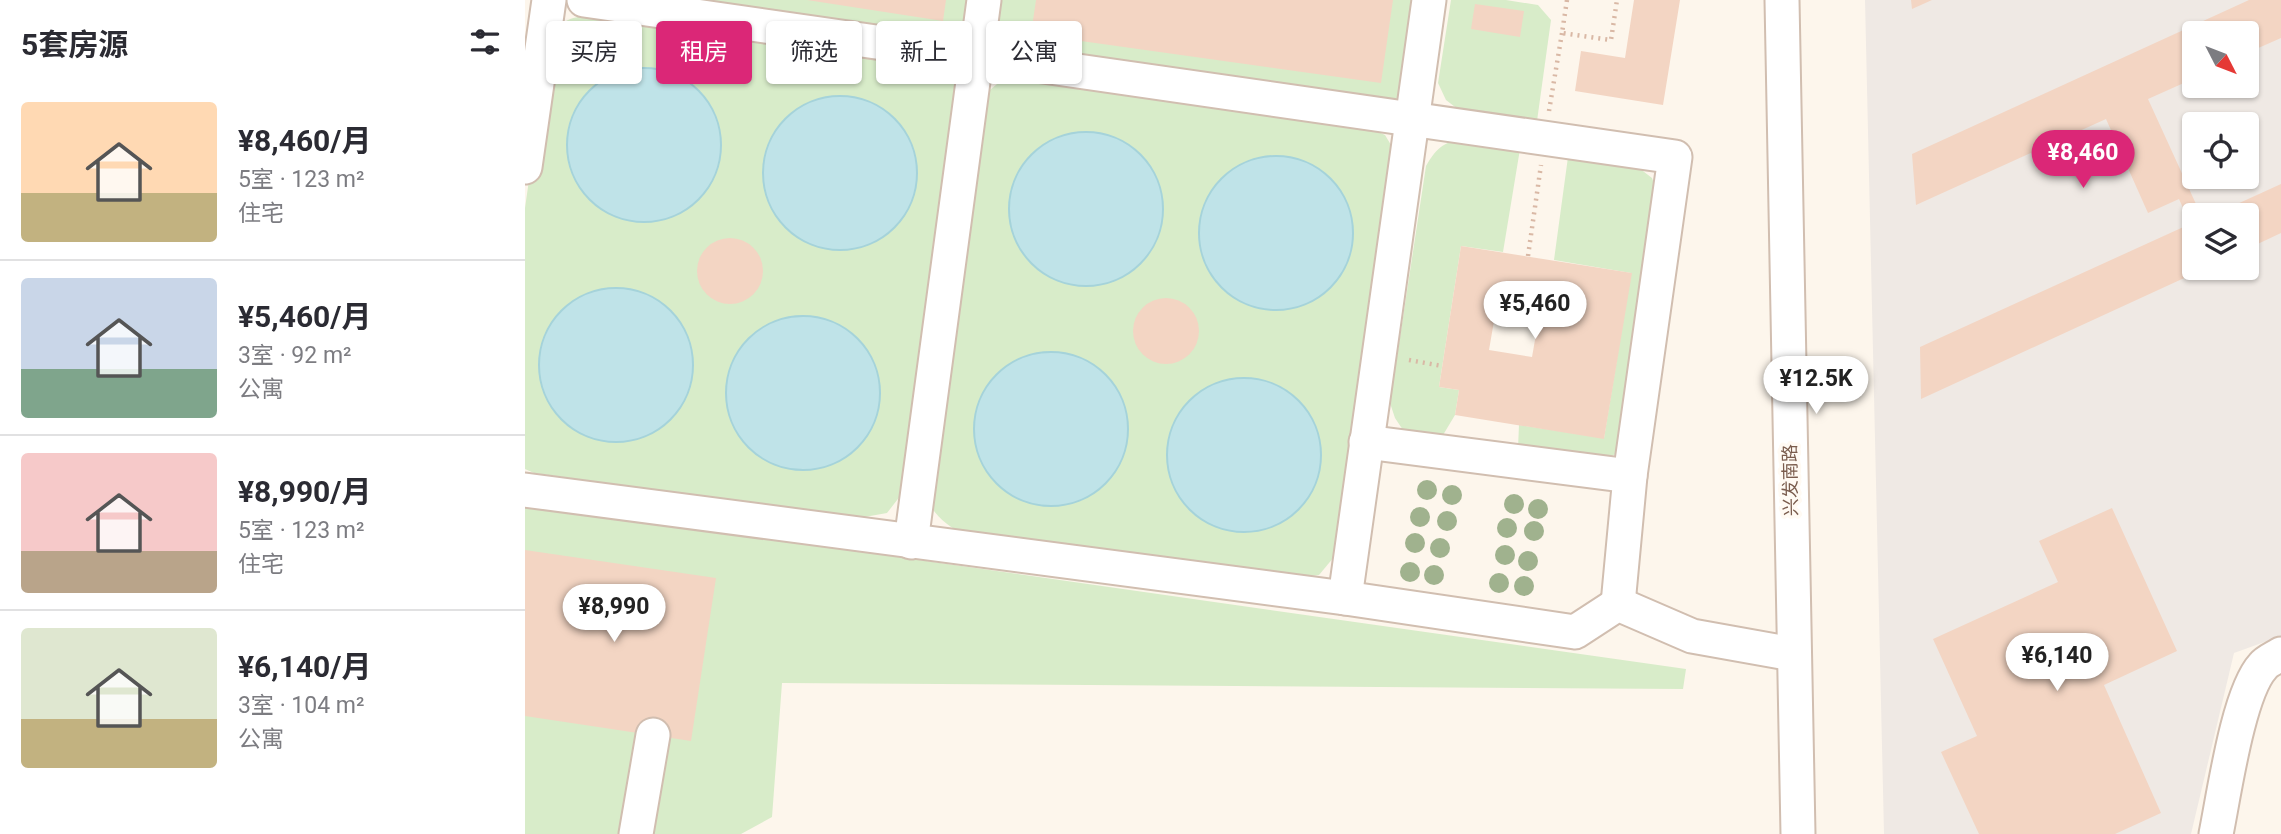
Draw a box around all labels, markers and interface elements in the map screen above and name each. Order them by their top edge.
chip: 买房 [546,21,642,84]
chip: 租房 [656,21,752,84]
chip: 筛选 [766,21,862,84]
chip: 新上 [876,21,972,84]
chip: 公寓 [986,21,1082,84]
north arrow [2182,21,2259,98]
map controls [2182,21,2259,280]
icon: filters [466,23,504,61]
text: 5套房源 [21,27,128,62]
button: locate [2182,112,2259,189]
text: ¥8,460/月 [238,123,371,158]
icon: home [77,130,161,214]
pin: ¥8,460 [2026,130,2140,190]
text: ¥8,460 [2048,139,2118,166]
text: 5室 · 123 m² [238,166,364,193]
text: 住宅 [238,200,284,227]
button: layers [2182,203,2259,280]
pin: ¥5,460 [1478,282,1592,341]
text: ¥5,460 [1500,290,1570,317]
text: ¥5,460/月 [238,299,371,334]
icon: home [77,306,161,390]
text: 3室 · 92 m² [238,342,352,369]
pin: ¥12.5K [1759,356,1873,416]
text: ¥12.5K [1779,365,1853,392]
text: 公寓 [238,376,284,403]
street label: 兴发南路 [1779,444,1801,516]
text: ¥8,990/月 [238,474,371,509]
icon: home [77,481,161,565]
text: 5室 · 123 m² [238,517,364,544]
text: 住宅 [238,551,284,578]
pin: ¥8,990 [557,584,671,644]
text: ¥8,990 [579,593,649,620]
pin: ¥6,140 [2000,634,2114,693]
text: ¥6,140 [2022,642,2092,669]
text: ¥6,140/月 [238,649,371,684]
icon: home [77,656,161,740]
text: 3室 · 104 m² [238,692,364,719]
text: 公寓 [238,726,284,753]

